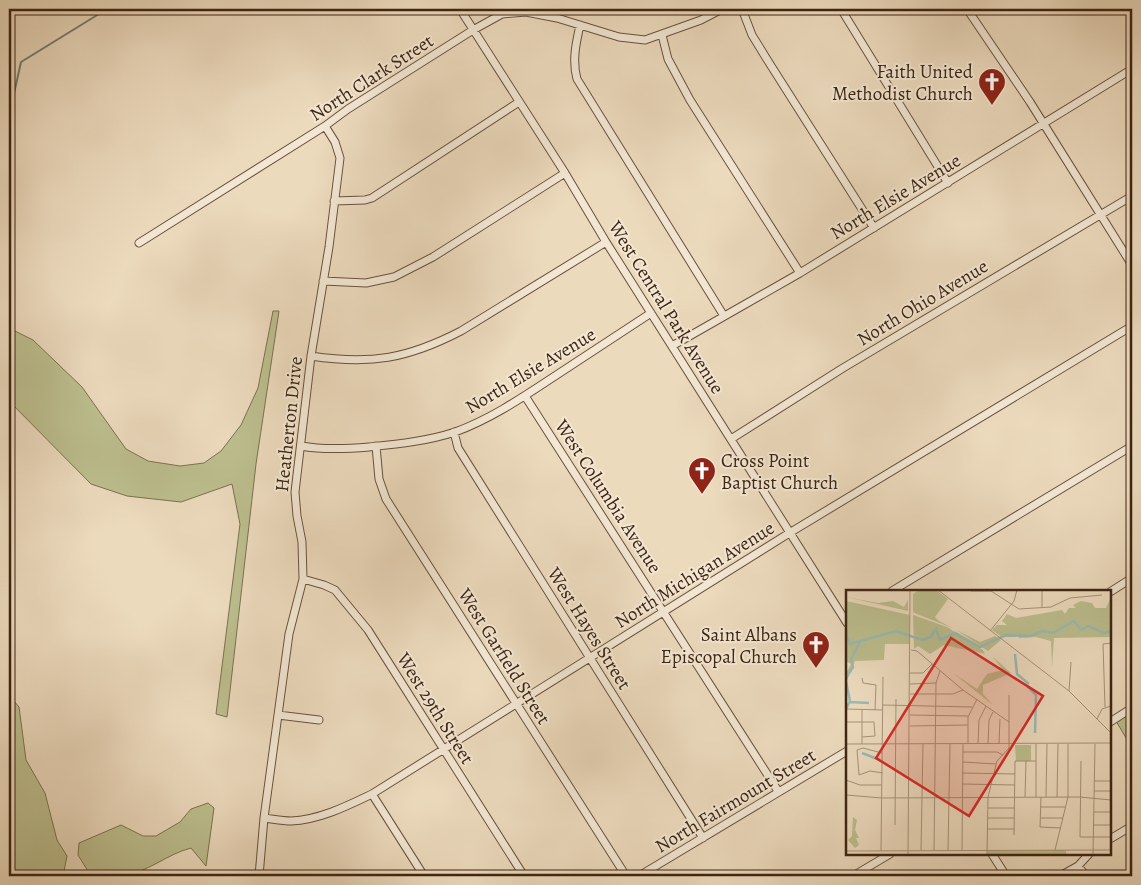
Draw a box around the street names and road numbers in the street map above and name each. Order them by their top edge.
street label: North Clark Street [305,28,439,128]
street label: North Elsie Avenue [825,148,966,246]
street label: West Central Park Avenue [602,215,730,399]
street label: North Ohio Avenue [852,253,993,352]
street label: North Elsie Avenue [460,322,601,420]
street label: Heatherton Drive [269,355,309,493]
street label: West Columbia Avenue [548,414,668,578]
street label: North Michigan Avenue [610,515,779,635]
street label: West Hayes Street [541,562,637,695]
street label: West Garfield Street [451,583,557,730]
street label: West 29th Street [390,647,480,769]
street label: North Fairmount Street [650,743,821,859]

